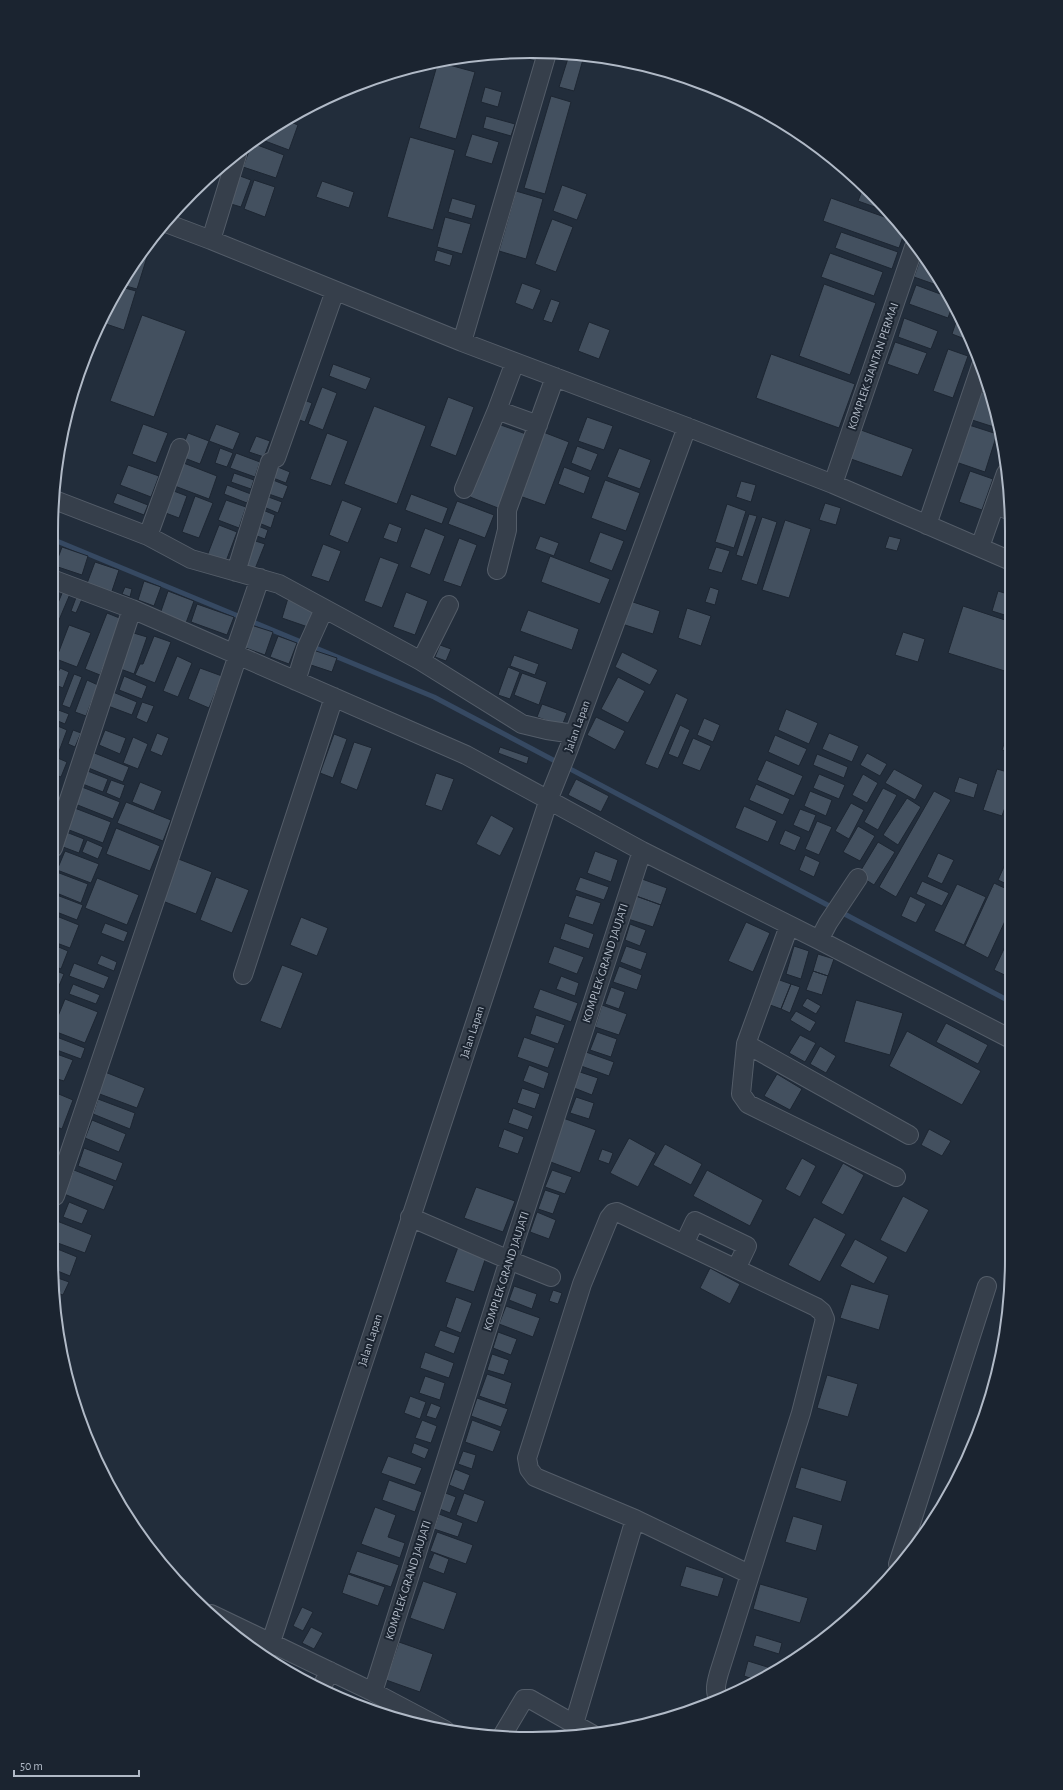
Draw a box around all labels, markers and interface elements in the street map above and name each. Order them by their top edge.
street label: KOMPLEK SIANTAN PERMAI [846,301,900,431]
street label: Jalan Lapan [562,699,592,753]
street label: KOMPLEK GRAND JAUJATI [580,902,630,1024]
street label: Jalan Lapan [458,1005,486,1059]
street label: KOMPLEK GRAND JAUJATI [481,1210,531,1332]
street label: Jalan Lapan [356,1313,384,1367]
street label: KOMPLEK GRAND JAUJATI [383,1519,433,1641]
scale bar [14,1752,139,1778]
text: 50 m [20,1760,43,1772]

